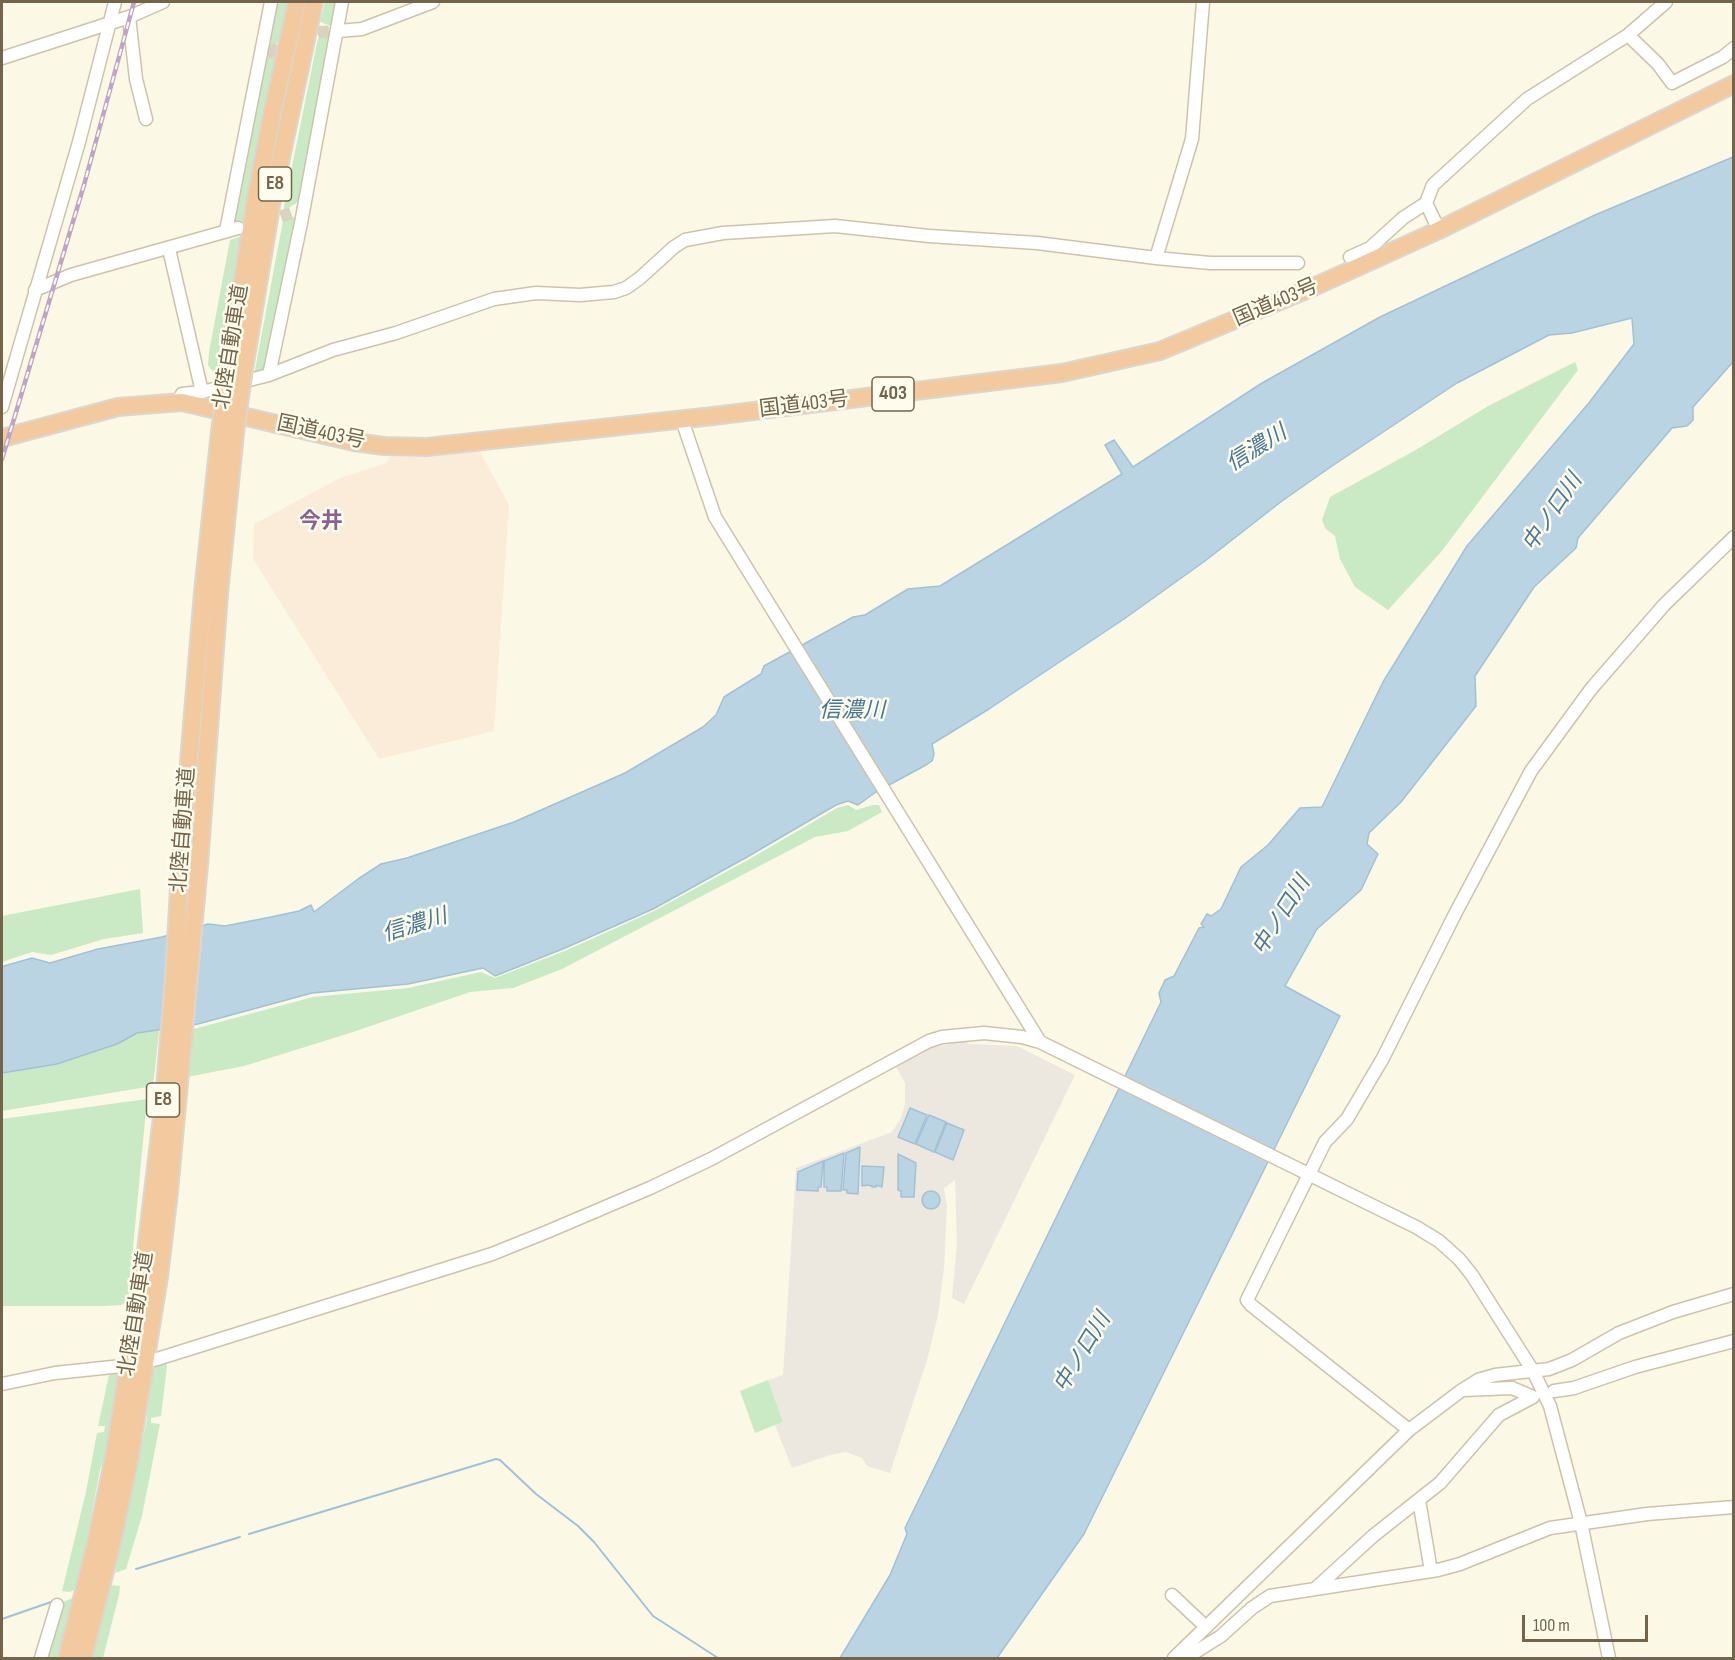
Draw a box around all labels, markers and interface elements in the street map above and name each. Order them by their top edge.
road number: E8 [258,167,292,201]
street label: 国道403号 [1230,274,1322,332]
street label: 北陸自動車道 [210,283,254,411]
road number: 403 [872,377,914,411]
street label: 国道403号 [758,387,850,423]
street label: 国道403号 [274,411,368,455]
water label: 信濃川 [1222,420,1292,478]
water label: 中ノ口川 [1517,469,1589,557]
district label: 今井 [299,509,343,535]
water label: 信濃川 [819,698,885,724]
street label: 北陸自動車道 [167,766,201,894]
water label: 中ノ口川 [1247,872,1317,960]
water label: 信濃川 [380,904,450,948]
road number: E8 [146,1083,180,1117]
street label: 北陸自動車道 [115,1250,159,1378]
water label: 中ノ口川 [1049,1308,1117,1398]
scale bar [1525,1603,1651,1641]
text: 100 m [1533,1615,1570,1636]

